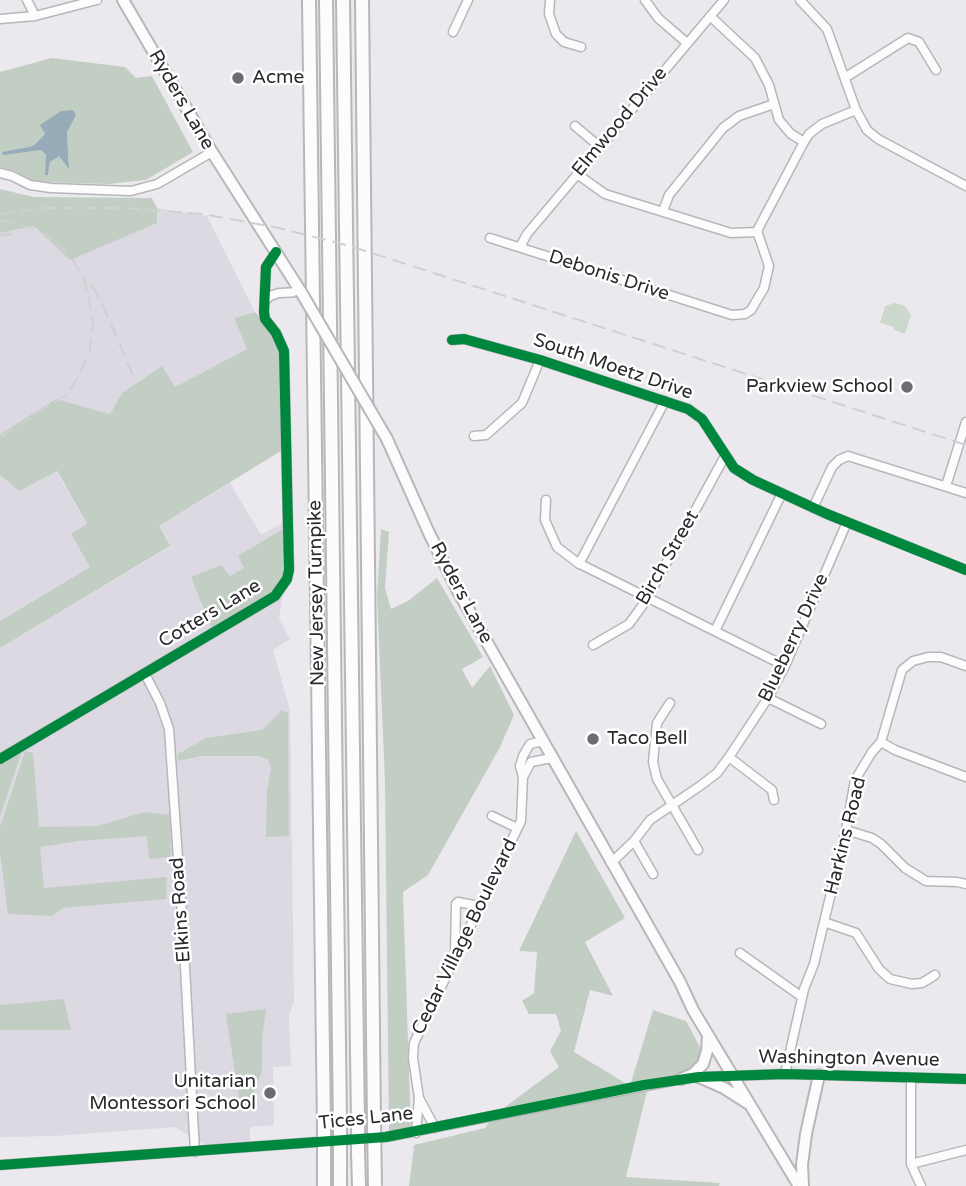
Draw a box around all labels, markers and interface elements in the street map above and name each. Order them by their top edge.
street label: Ryders Lane [143,46,219,154]
street label: Elmwood Drive [568,63,672,181]
place label: Acme [252,67,304,89]
marker: Acme [230,70,246,86]
street label: Debonis Drive [546,246,672,306]
street label: South Moetz Drive [530,329,696,405]
place label: Parkview School [746,376,893,398]
marker: Parkview School [899,379,915,395]
street label: New Jersey Turnpike [304,500,330,686]
street label: Birch Street [632,507,704,609]
street label: Ryders Lane [425,538,497,648]
street label: Blueberry Drive [754,570,834,706]
street label: Cotters Lane [155,575,265,653]
place label: Taco Bell [607,728,688,750]
marker: Taco Bell [585,731,601,747]
street label: Harkins Road [820,775,872,897]
street label: Cedar Village Boulevard [408,835,522,1039]
street label: Elkins Road [166,857,196,963]
street label: Washington Avenue [758,1046,940,1072]
place label: Unitarian Montessori School [89,1071,256,1115]
marker: Unitarian Montessori School [262,1085,278,1101]
street label: Tices Lane [318,1103,414,1135]

